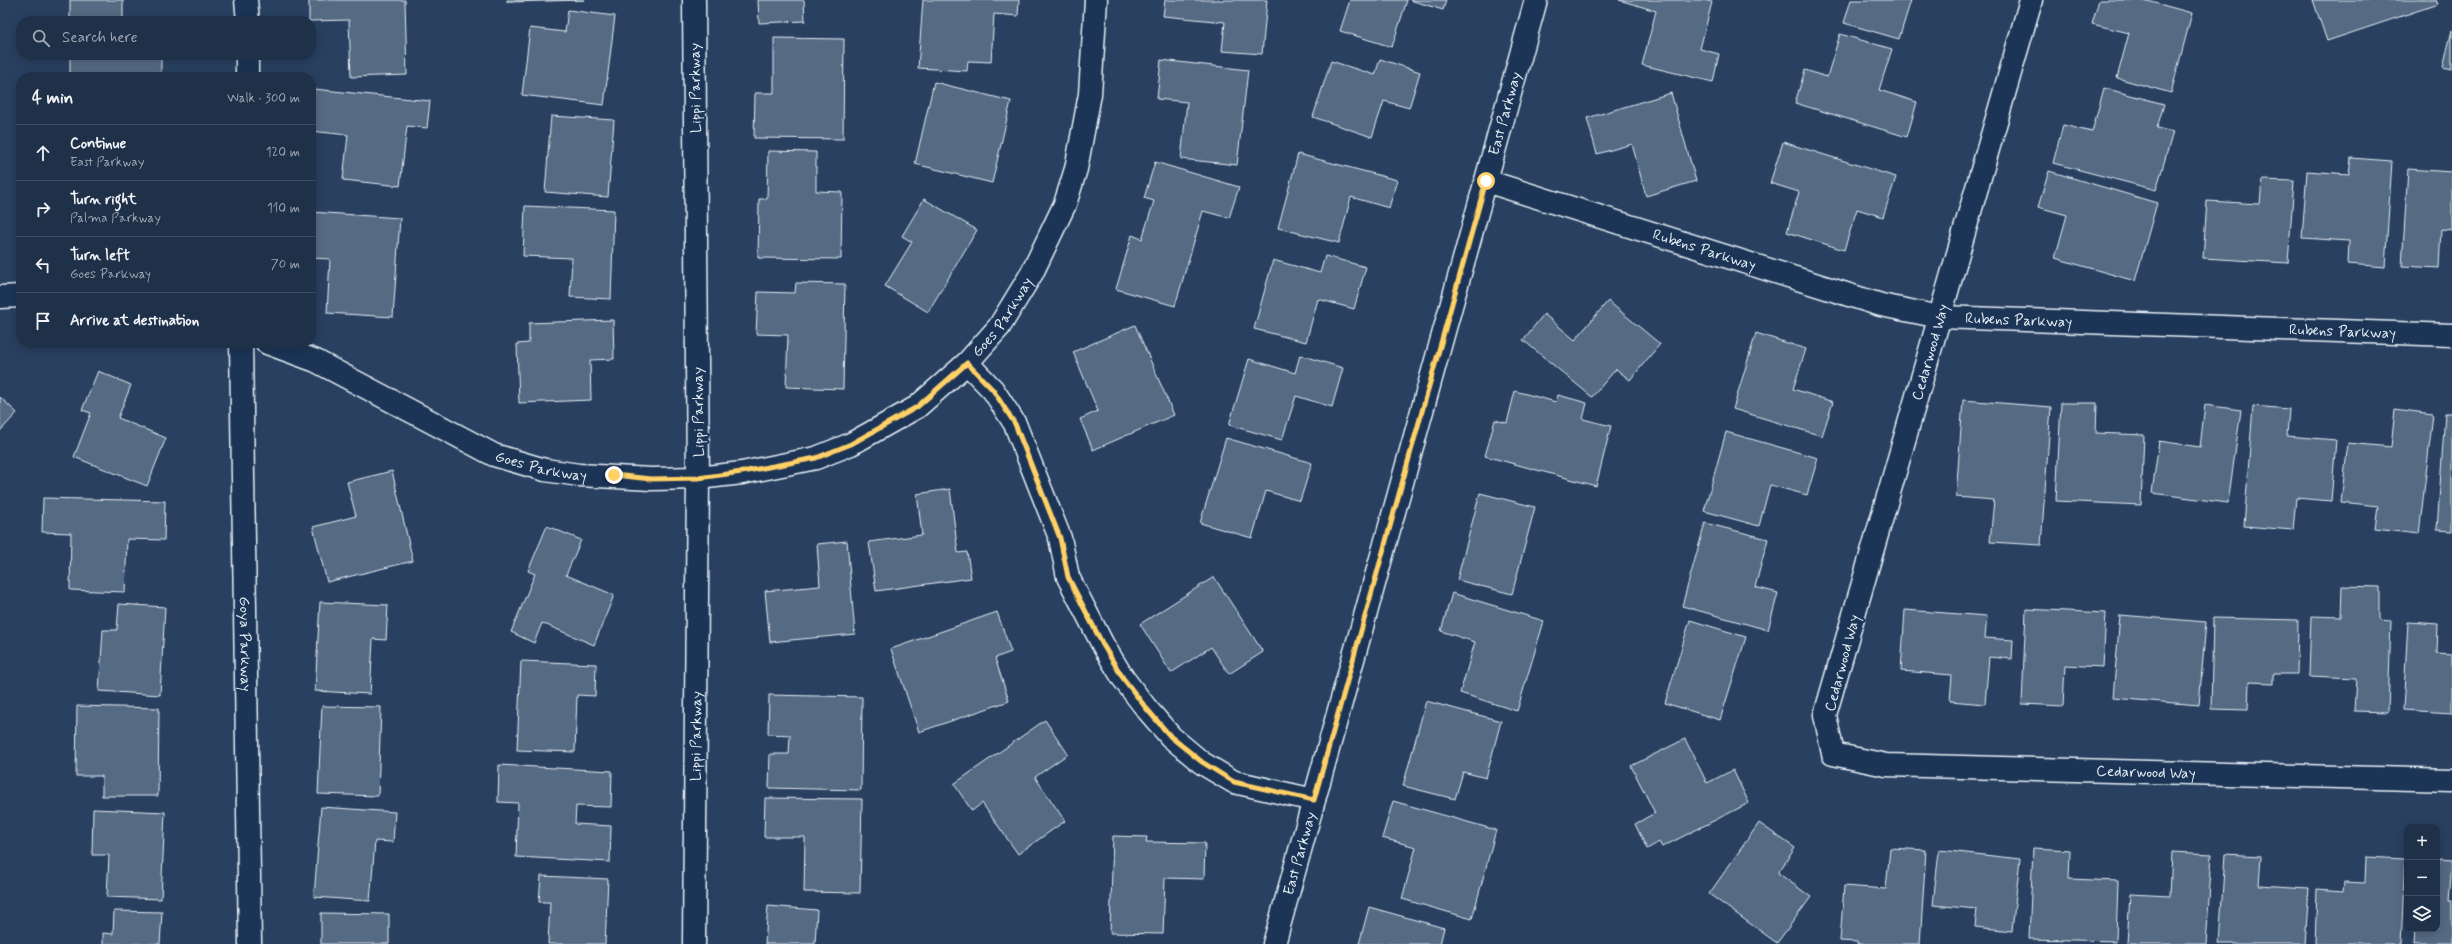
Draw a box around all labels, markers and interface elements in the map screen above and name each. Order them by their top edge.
search box [16,16,316,60]
icon: search [30,27,52,49]
text: Search here [62,28,138,48]
street label: Lippi Parkway [685,42,707,133]
street label: East Parkway [1484,69,1527,158]
text: 4 min [32,87,73,109]
text: Walk · 300 m [227,90,300,107]
text: Continue [70,134,126,154]
icon: ahead [32,142,54,164]
text: 120 m [266,144,300,161]
text: East Parkway [70,154,144,171]
route start [1477,172,1495,190]
text: Turn right [70,190,137,210]
icon: right [32,198,54,220]
text: 110 m [267,200,300,217]
text: Palma Parkway [70,210,161,227]
street label: Rubens Parkway [1650,225,1758,276]
text: Turn left [70,246,130,266]
icon: left [32,254,54,276]
text: 70 m [271,256,300,273]
text: Goes Parkway [70,266,151,283]
street label: Goes Parkway [968,274,1038,362]
street label: Cedarwood Way [1908,302,1954,403]
street label: Rubens Parkway [1965,309,2073,333]
icon: arrive [32,310,54,332]
text: Arrive at destination [70,311,199,331]
street label: Rubens Parkway [2289,320,2396,344]
street label: Lippi Parkway [688,366,710,457]
street label: Goes Parkway [493,447,587,486]
route end [605,466,623,484]
street label: Goya Parkway [234,596,255,692]
street label: Cedarwood Way [1820,613,1866,714]
street label: Lippi Parkway [686,691,707,781]
street label: Cedarwood Way [2096,762,2196,784]
street label: East Parkway [1279,809,1321,898]
map controls [2404,824,2440,932]
button: + [2404,824,2440,860]
button: − [2404,860,2440,896]
button: layers [2404,896,2440,932]

